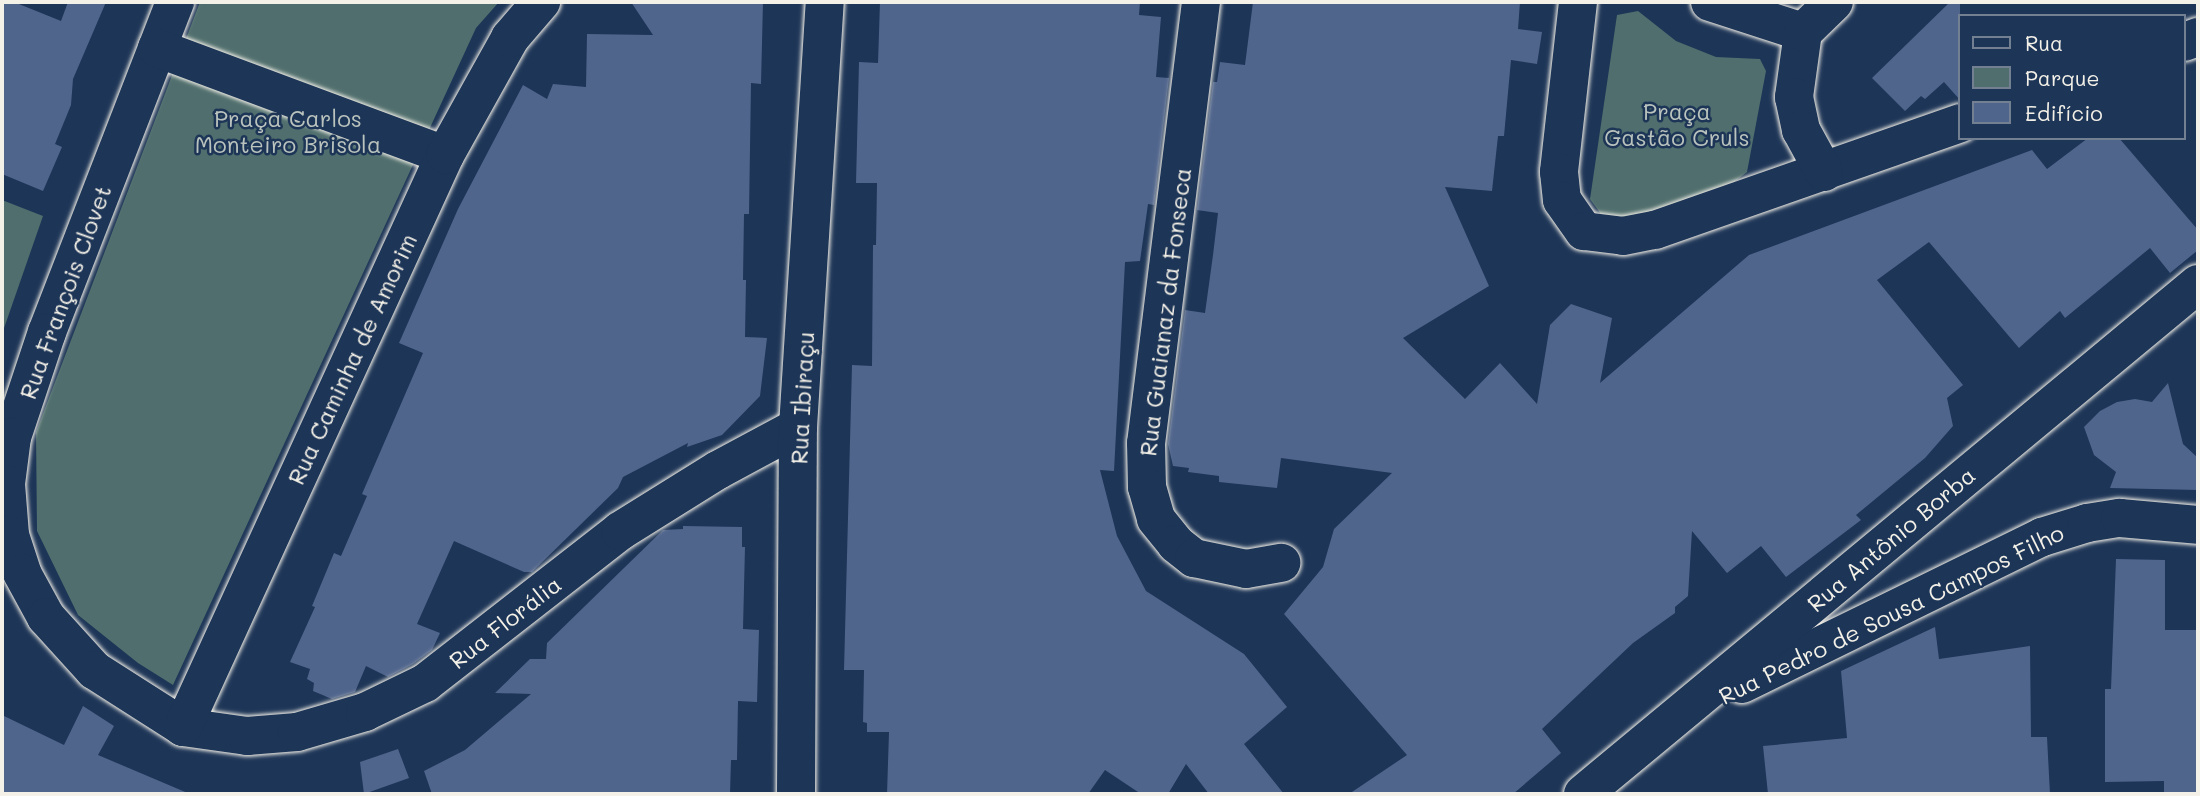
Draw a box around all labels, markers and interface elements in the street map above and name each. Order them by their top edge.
legend [1958,14,2186,140]
text: Rua [2025,29,2063,56]
text: Parque [2025,64,2099,91]
park label: Praça Gastão Cruls [1604,97,1750,151]
text: Edifício [2025,99,2103,126]
park label: Praça Carlos Monteiro Brisola [195,104,381,158]
street label: Rua Guaianaz da Fonseca [1134,166,1196,458]
street label: Rua François Clovet [13,181,117,403]
street label: Rua Caminha de Amorim [282,229,422,489]
street label: Rua Ibiraçu [785,331,819,465]
street label: Rua Antônio Borba [1801,461,1981,617]
street label: Rua Pedro de Sousa Campos Filho [1714,518,2068,710]
street label: Rua Florália [444,570,566,674]

